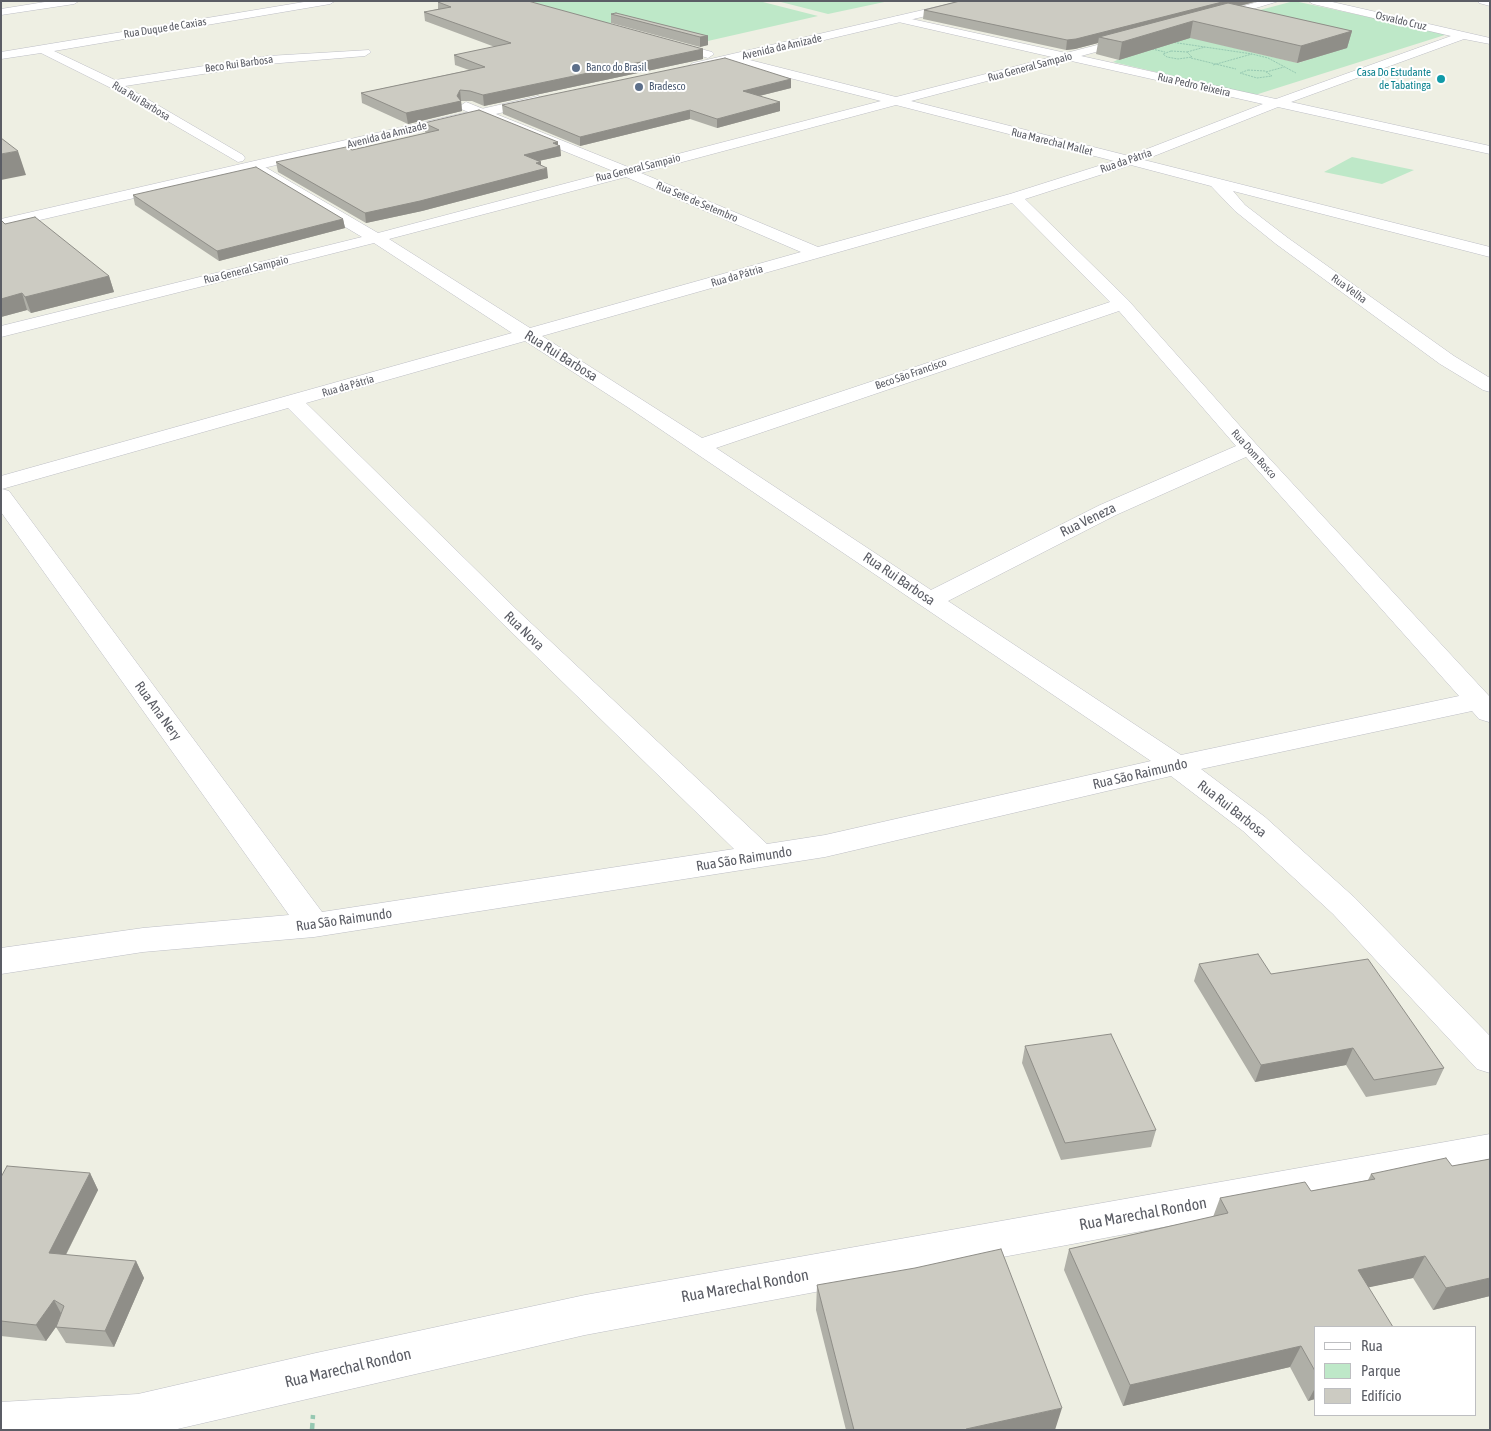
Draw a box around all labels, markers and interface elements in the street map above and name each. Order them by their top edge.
street label: Osvaldo Cruz [1374,9,1428,33]
street label: Rua Duque de Caxias [123,15,207,41]
street label: Avenida da Amizade [741,31,823,63]
street label: Rua General Sampaio [986,49,1074,85]
street label: Beco Rui Barbosa [204,53,274,75]
place label: Banco do Brasil [586,61,647,75]
marker: Banco do Brasil [570,62,582,74]
place label: Casa Do Estudante de Tabatinga [1357,66,1431,92]
street label: Rua Pedro Teixeira [1156,70,1232,100]
marker: Casa Do Estudante de Tabatinga [1435,73,1447,85]
street label: Rua Rui Barbosa [110,79,172,123]
place label: Bradesco [649,80,686,94]
marker: Bradesco [633,81,645,93]
street label: Avenida da Amizade [346,119,428,151]
street label: Rua Marechal Mallet [1010,126,1094,158]
street label: Rua da Pátria [1099,146,1153,176]
street label: Rua General Sampaio [594,151,682,185]
street label: Rua Sete de Setembro [654,179,740,225]
street label: Rua General Sampaio [202,253,290,287]
street label: Rua da Pátria [709,262,765,290]
street label: Rua Velha [1329,272,1369,306]
street label: Rua Rui Barbosa [521,327,601,385]
street label: Beco São Francisco [874,356,948,392]
street label: Rua da Pátria [320,372,376,400]
street label: Rua Dom Bosco [1228,427,1280,481]
street label: Rua Veneza [1057,499,1119,541]
street label: Rua Rui Barbosa [860,549,938,609]
street label: Rua Nova [501,608,547,654]
street label: Rua Ana Nery [131,678,185,744]
street label: Rua São Raimundo [1091,755,1189,793]
street label: Rua Rui Barbosa [1194,777,1270,841]
street label: Rua São Raimundo [695,843,793,875]
street label: Rua São Raimundo [295,905,393,935]
street label: Rua Marechal Rondon [1078,1193,1208,1235]
street label: Rua Marechal Rondon [680,1265,810,1307]
legend [1314,1326,1476,1416]
text: Rua [1361,1337,1383,1354]
street label: Rua Marechal Rondon [283,1344,413,1392]
text: Parque [1361,1362,1401,1379]
text: Edifício [1361,1387,1402,1404]

